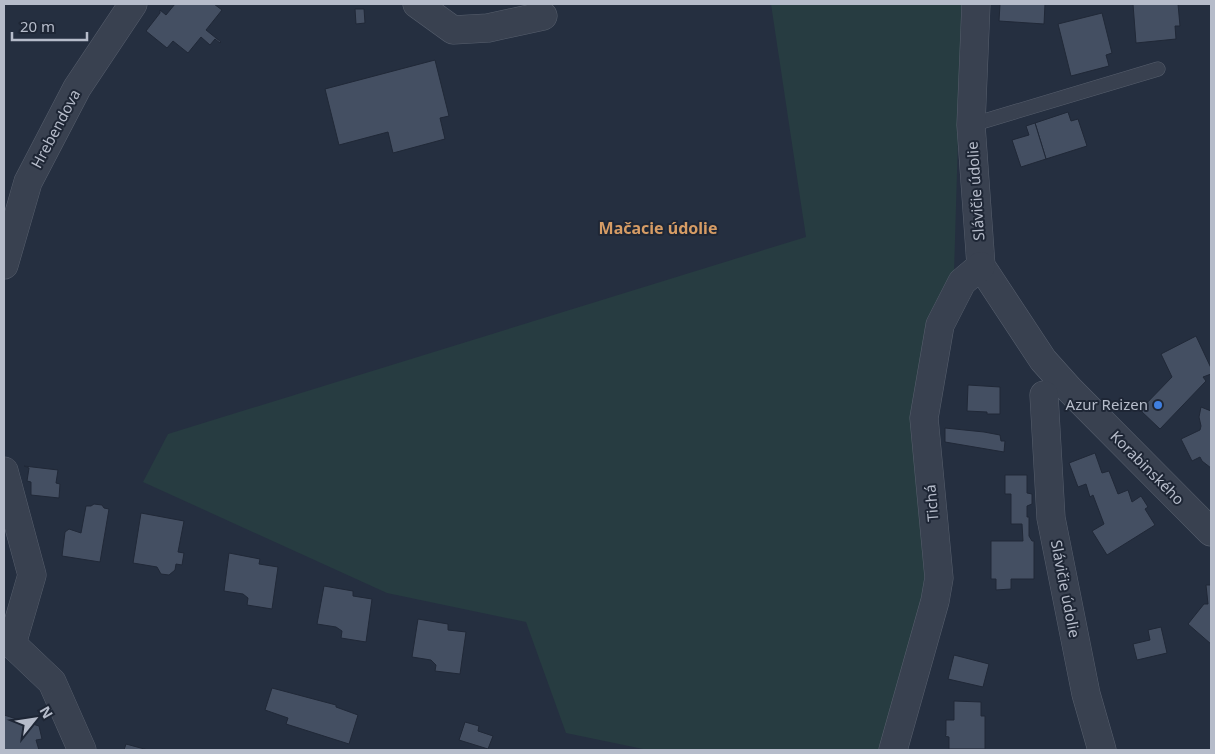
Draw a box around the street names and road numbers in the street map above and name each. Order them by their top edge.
street label: Hrebendova [26,86,84,171]
street label: Slávičie údolie [962,141,988,241]
street label: Korabinského [1106,426,1189,509]
street label: Tichá [919,484,943,522]
street label: Slávičie údolie [1047,538,1085,639]

